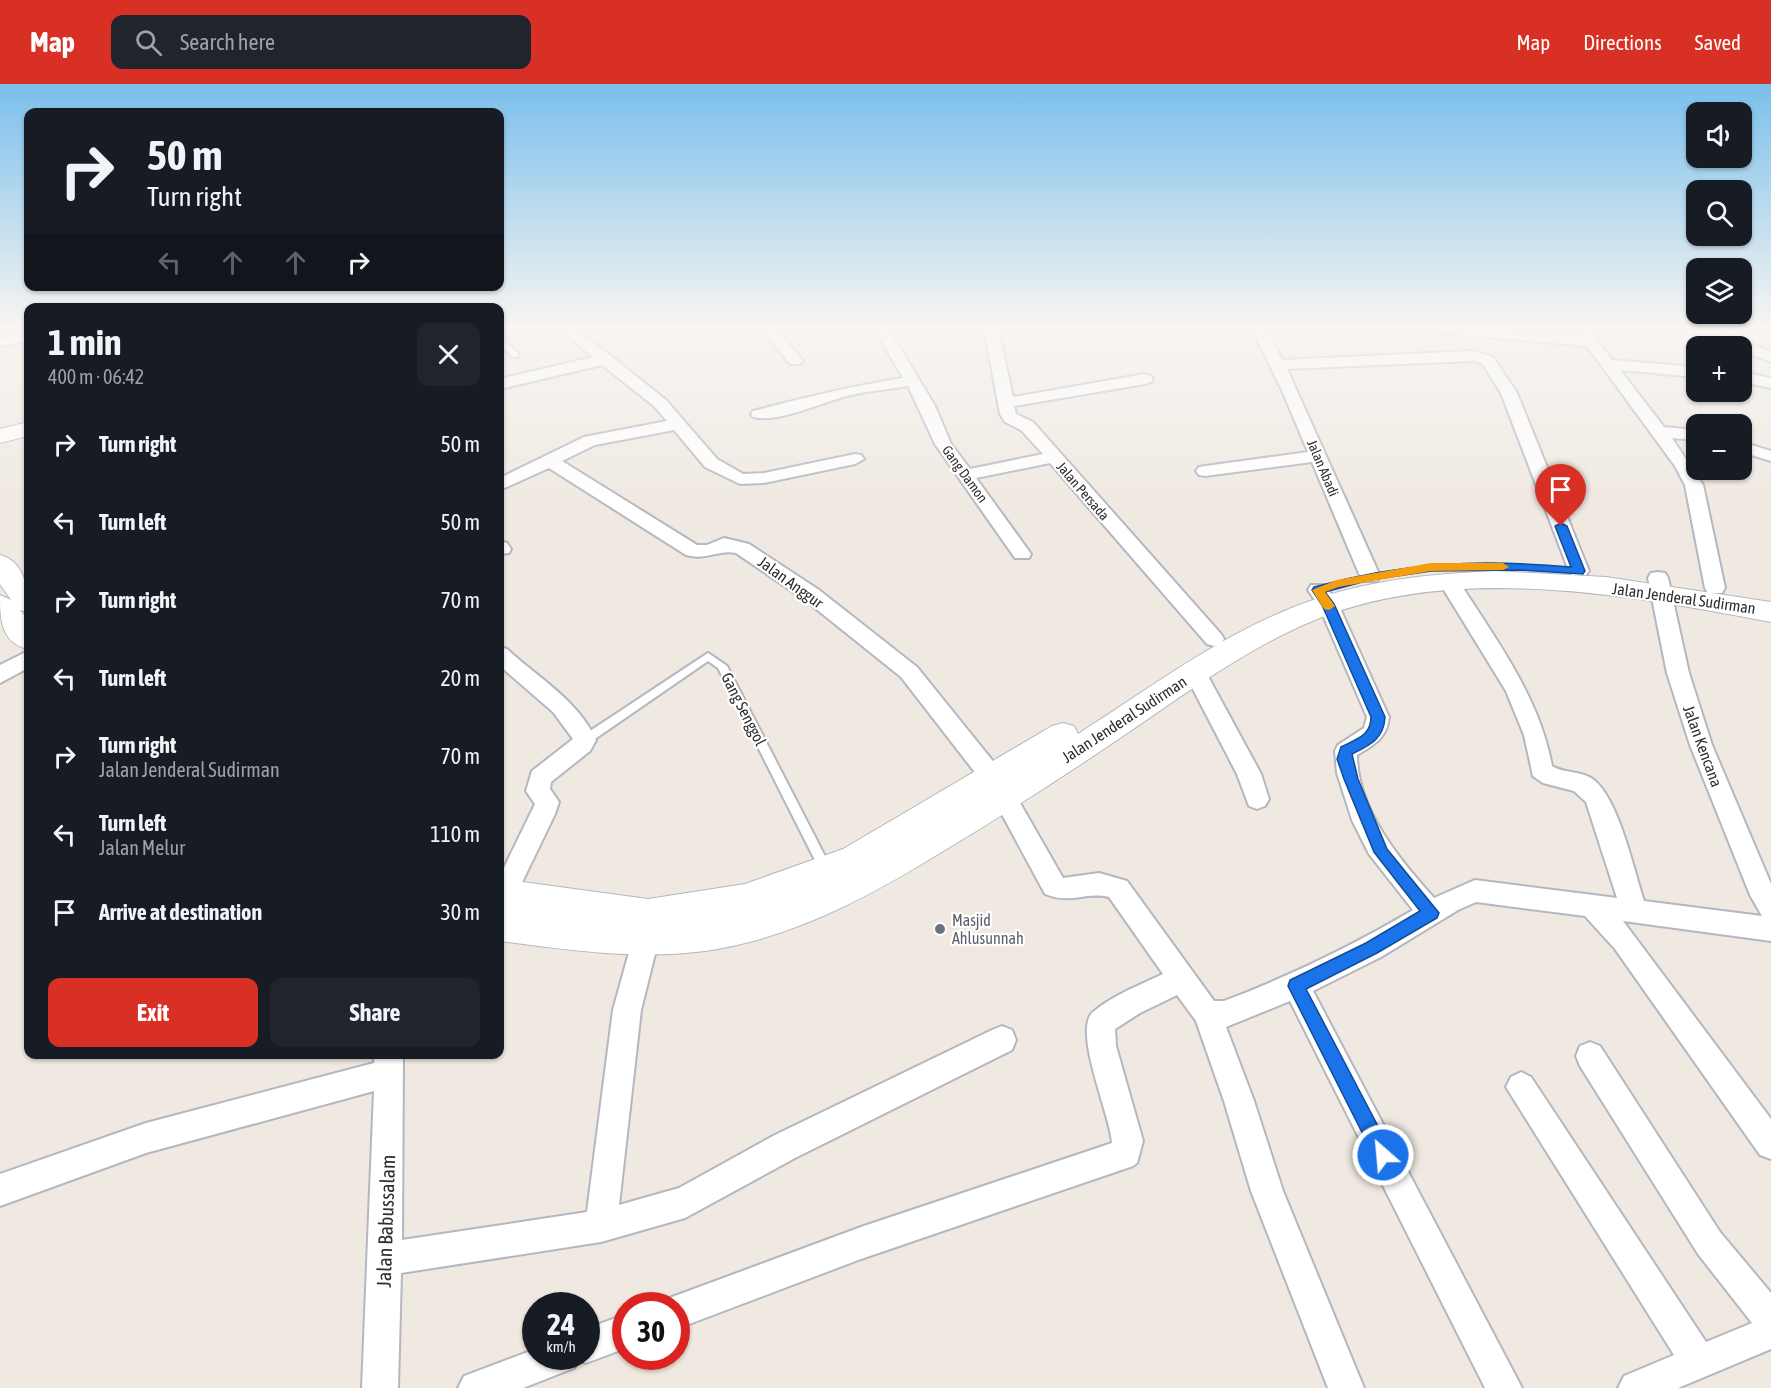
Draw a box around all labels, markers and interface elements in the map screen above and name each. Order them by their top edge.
search box [111,15,531,69]
text: Map [30,26,75,58]
icon: search [132,26,165,59]
text: Search here [180,29,275,55]
text: Map [1516,30,1550,54]
text: Directions [1583,30,1662,54]
text: Saved [1695,30,1741,54]
map controls [1686,102,1752,480]
button: sound [1686,102,1752,168]
text: 50 m [147,131,222,179]
icon: right [48,132,126,210]
button: search [1686,180,1752,246]
text: Turn right [147,181,242,212]
icon: left [153,246,186,279]
icon: ahead [216,246,249,279]
icon: ahead [279,246,312,279]
icon: right [342,246,375,279]
button: layers [1686,258,1752,324]
text: 1 min [48,321,122,363]
button: close [417,323,480,386]
button: + [1686,336,1752,402]
text: 400 m · 06:42 [48,365,144,388]
button: − [1686,414,1752,480]
icon: right [48,428,81,461]
text: Turn right [99,431,176,457]
text: 50 m [440,431,480,457]
street label: Jalan Abadi [1304,437,1342,499]
street label: Gang Damon [939,442,991,506]
street label: Jalan Persada [1053,459,1113,523]
pin [1535,464,1586,526]
icon: arrive [1544,473,1577,506]
icon: left [48,506,81,539]
text: Turn left [99,509,166,535]
text: 50 m [440,509,480,535]
street label: Jalan Anggur [755,552,827,612]
street label: Jalan Jenderal Sudirman [1611,579,1757,617]
icon: right [48,584,81,617]
text: Turn right [99,587,176,613]
text: 70 m [440,587,480,613]
icon: left [48,662,81,695]
text: Turn left [99,665,166,691]
text: 20 m [440,665,480,691]
street label: Gang Senggol [717,670,770,750]
street label: Jalan Jenderal Sudirman [1058,672,1190,766]
street label: Jalan Kencana [1680,703,1726,789]
text: Turn right [99,732,176,758]
icon: right [48,740,81,773]
text: 70 m [440,743,480,769]
text: Jalan Jenderal Sudirman [99,758,280,781]
text: Turn left [99,810,166,836]
icon: left [48,818,81,851]
text: 110 m [430,821,480,847]
text: Jalan Melur [99,836,185,859]
icon: arrive [48,896,81,929]
text: Arrive at destination [99,899,262,925]
text: 30 m [440,899,480,925]
place label: Masjid Ahlusunnah [952,911,1024,947]
marker: Masjid Ahlusunnah [933,922,947,936]
button: Exit [48,978,258,1047]
button: Share [270,978,480,1047]
position arrow [1351,1123,1415,1187]
street label: Jalan Babussalam [372,1154,399,1288]
speed limit sign: 30 [612,1292,690,1370]
text: 24 [547,1307,575,1341]
text: km/h [546,1338,576,1355]

